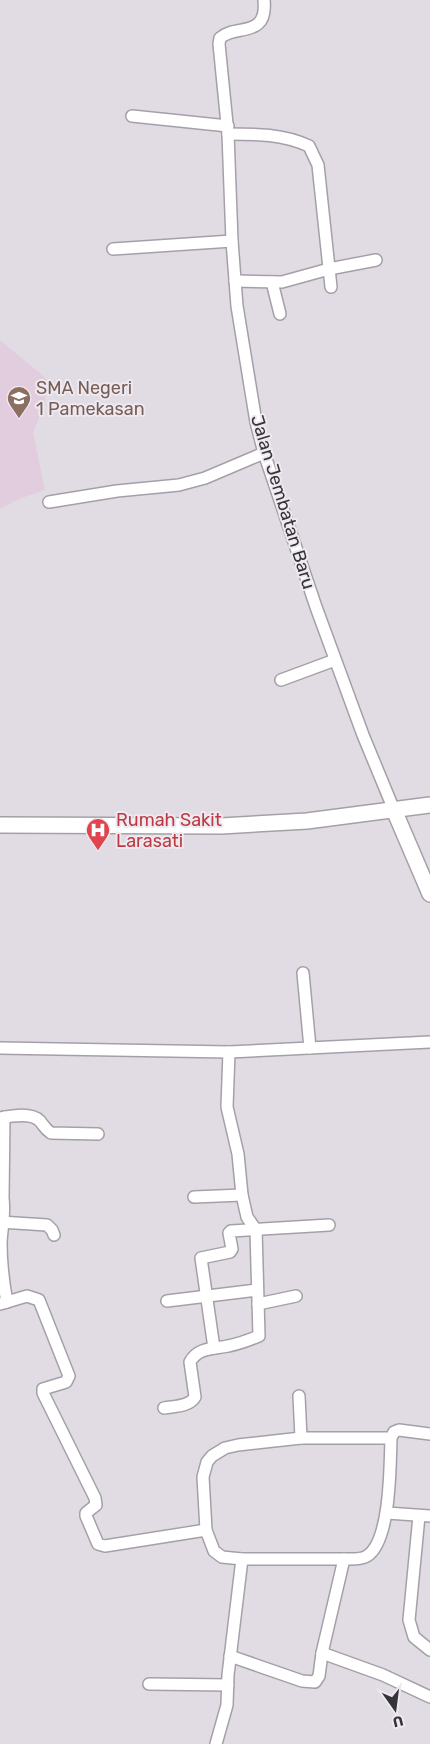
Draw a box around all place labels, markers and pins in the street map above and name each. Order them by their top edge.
place label: SMA Negeri 1 Pamekasan [36,377,145,420]
school or university icon: SMA Negeri 1 Pamekasan [6,385,32,419]
place label: Rumah Sakit Larasati [116,809,222,852]
hospital icon: Rumah Sakit Larasati [85,817,111,851]

